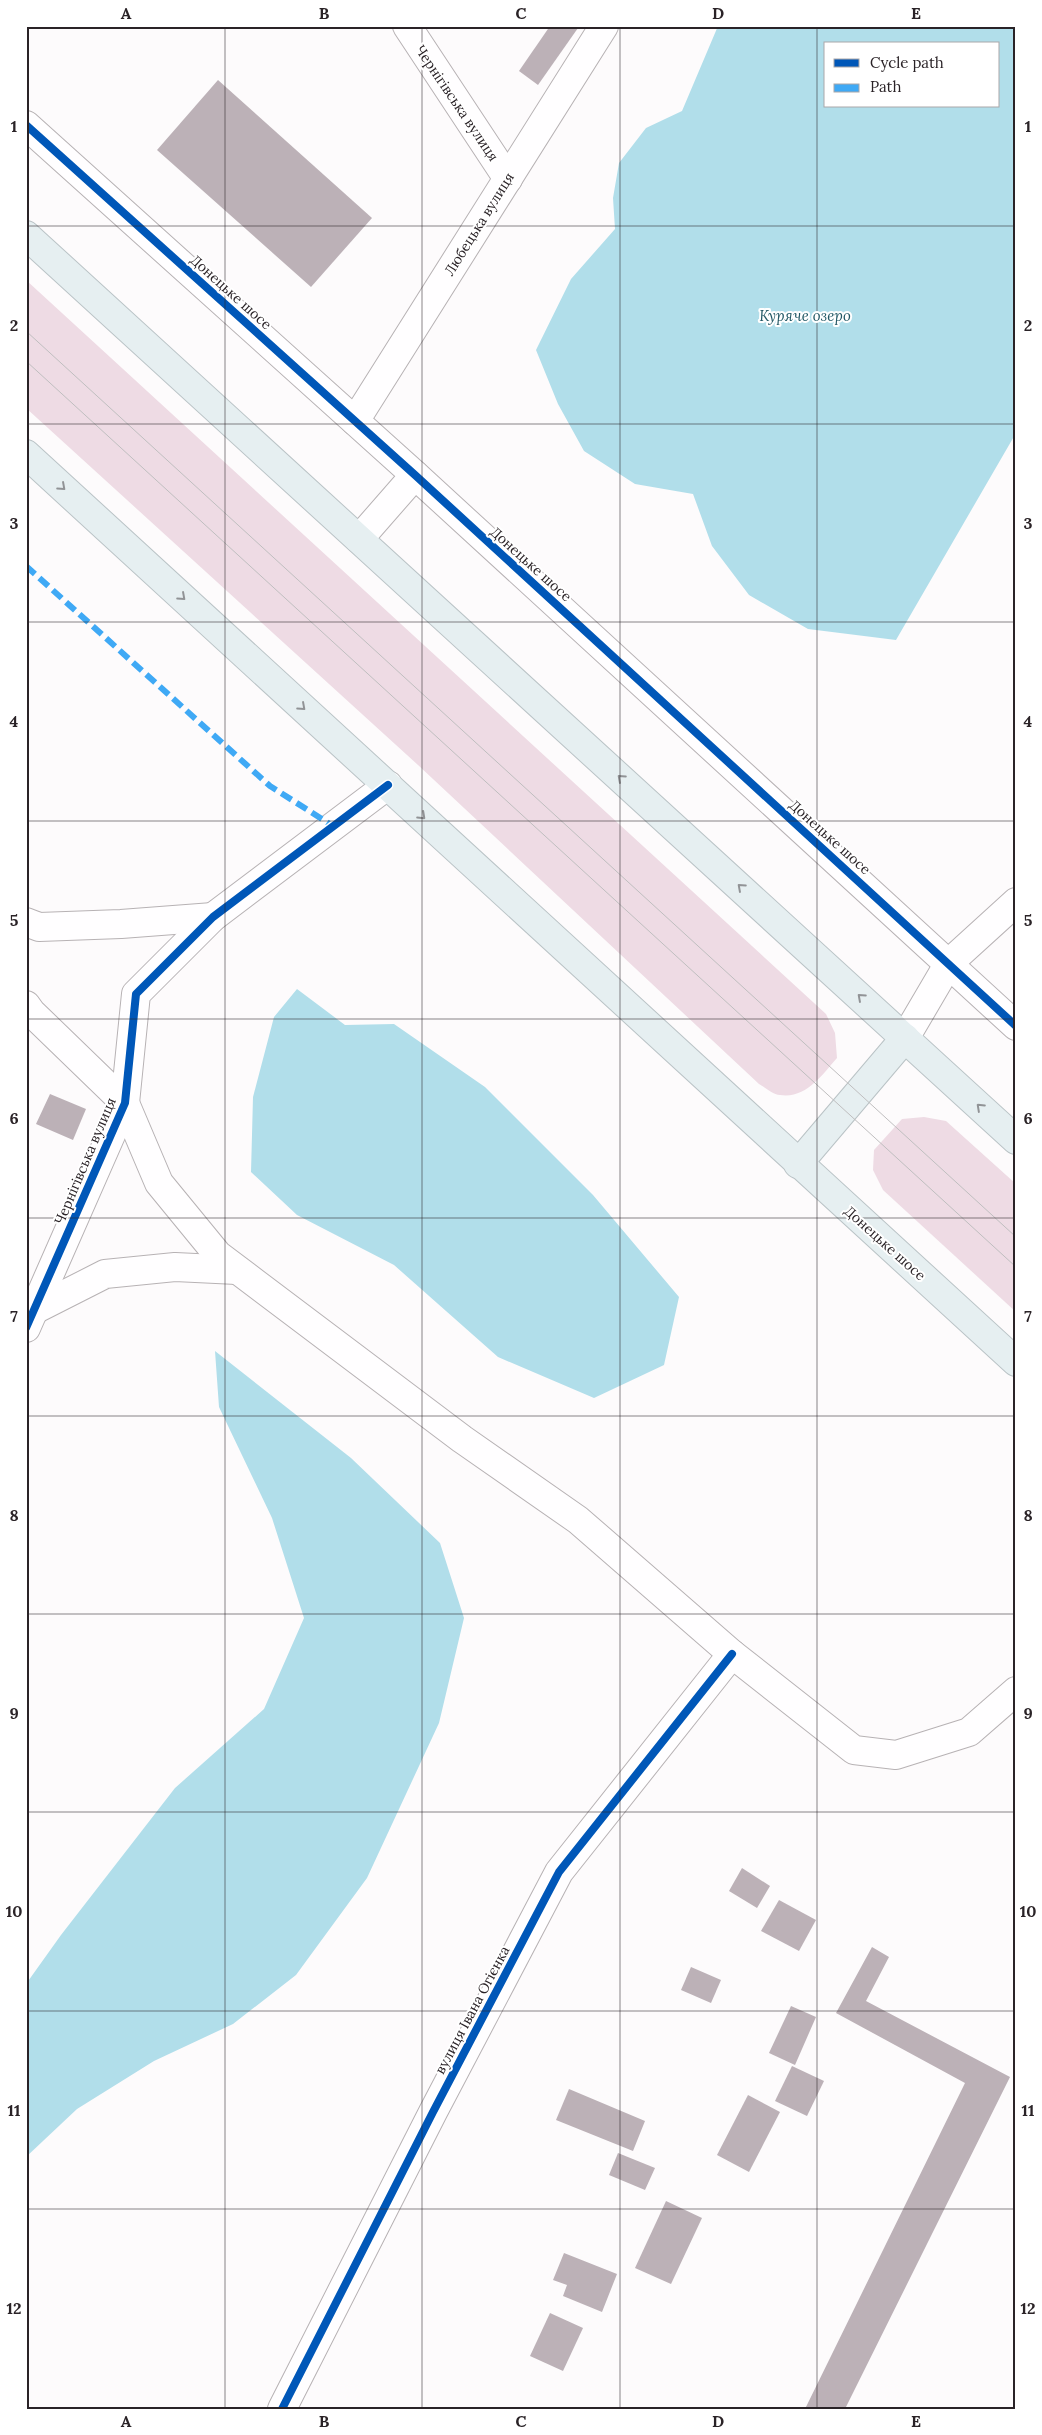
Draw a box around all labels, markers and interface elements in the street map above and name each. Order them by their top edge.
text: A [121,3,132,23]
text: B [319,3,330,23]
text: C [515,3,527,23]
text: D [712,3,724,23]
text: E [911,3,921,23]
street label: Чернігівська вулиця [411,41,503,165]
legend [824,42,1000,108]
text: Cycle path [870,53,944,72]
text: Path [870,77,901,96]
text: 1 [11,116,17,136]
text: 1 [1025,116,1031,136]
street label: Любецька вулиця [440,169,518,279]
street label: Донецьке шосе [187,251,276,334]
water label: Куряче озеро [759,306,851,325]
text: 2 [10,315,18,335]
text: 2 [1024,315,1032,335]
one-way arrow [57,481,66,490]
text: 3 [10,513,19,533]
text: 3 [1024,513,1033,533]
street label: Донецьке шосе [487,523,576,606]
one-way arrow [177,591,186,600]
one-way arrow [297,701,306,710]
text: 4 [10,711,19,731]
text: 4 [1024,711,1033,731]
one-way arrow [617,775,626,784]
street label: Донецьке шосе [786,796,875,879]
one-way arrow [416,810,425,819]
one-way arrow [737,884,746,893]
text: 5 [10,910,19,930]
text: 5 [1024,910,1033,930]
one-way arrow [857,994,866,1003]
street label: Чернігівська вулиця [50,1095,120,1227]
one-way arrow [977,1104,986,1113]
text: 6 [9,1108,19,1128]
text: 6 [1023,1108,1033,1128]
street label: Донецьке шосе [841,1202,930,1285]
text: 7 [10,1306,18,1326]
text: 7 [1024,1306,1032,1326]
text: 8 [9,1505,19,1525]
text: 8 [1023,1505,1033,1525]
text: 9 [9,1703,19,1723]
text: 9 [1023,1703,1033,1723]
text: 10 [6,1901,22,1921]
text: 10 [1020,1901,1036,1921]
street label: вулиця Івана Огієнка [431,1943,513,2077]
text: 11 [8,2100,21,2120]
text: 11 [1022,2100,1035,2120]
text: 12 [6,2298,22,2318]
text: 12 [1020,2298,1036,2318]
text: A [121,2411,132,2431]
text: B [319,2411,330,2431]
text: C [515,2411,527,2431]
text: D [712,2411,724,2431]
text: E [911,2411,921,2431]

